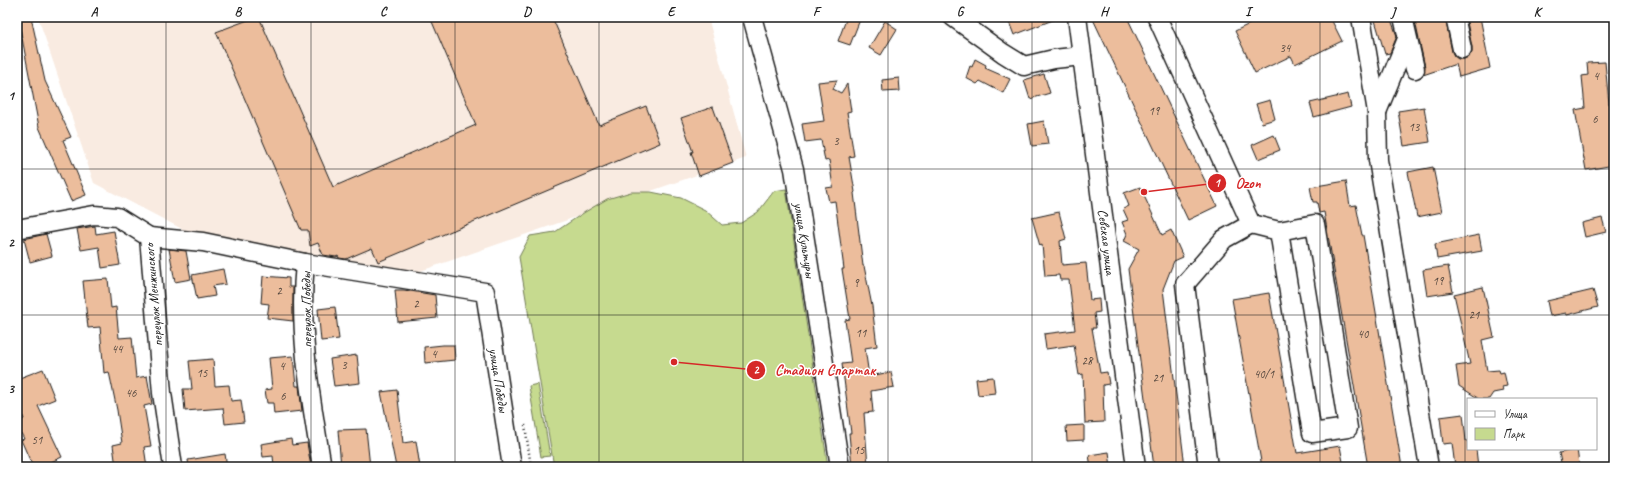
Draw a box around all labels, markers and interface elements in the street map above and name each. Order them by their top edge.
text: A [91,4,99,20]
text: B [235,4,243,20]
text: C [380,4,388,20]
text: D [523,4,532,20]
text: E [668,4,677,20]
text: F [813,4,822,20]
text: G [957,4,965,20]
text: H [1100,4,1110,20]
text: I [1245,4,1254,20]
text: J [1390,4,1397,20]
text: K [1534,4,1544,20]
house number: 34 [1280,40,1292,56]
house number: 4 [1593,68,1600,84]
text: 1 [8,88,16,104]
house number: 19 [1149,103,1161,119]
house number: 6 [1592,111,1598,127]
house number: 13 [1409,119,1421,135]
house number: 3 [833,133,840,149]
callout: Ozon [1207,169,1269,196]
text: Ozon [1235,174,1262,193]
text: 1 [1214,175,1221,191]
street label: улица Культуры [790,200,819,281]
street label: Севская улица [1094,208,1119,277]
text: 2 [8,235,15,251]
street label: переулок Менжинского [140,241,166,347]
street label: переулок Победы [297,270,316,348]
house number: 19 [1433,273,1445,289]
house number: 9 [853,275,860,291]
house number: 2 [276,283,283,299]
house number: 2 [413,296,420,312]
house number: 21 [1469,307,1480,323]
house number: 11 [856,325,867,341]
house number: 40 [1358,326,1370,342]
house number: 44 [112,341,124,357]
house number: 4 [431,346,438,362]
street label: улица Победы [485,346,512,415]
house number: 28 [1082,353,1094,369]
callout: Стадион Спартак [746,356,883,383]
house number: 3 [341,357,348,373]
house number: 4 [279,358,286,374]
text: Стадион Спартак [775,361,877,380]
text: 2 [753,362,760,378]
house number: 15 [197,365,208,381]
house number: 40/1 [1254,366,1275,382]
house number: 21 [1153,370,1164,386]
text: 3 [8,381,15,397]
house number: 46 [126,385,137,401]
house number: 6 [280,388,286,404]
legend [1467,398,1597,450]
text: Улица [1503,406,1528,422]
text: Парк [1503,426,1526,442]
house number: 51 [32,432,43,448]
house number: 15 [854,442,865,458]

